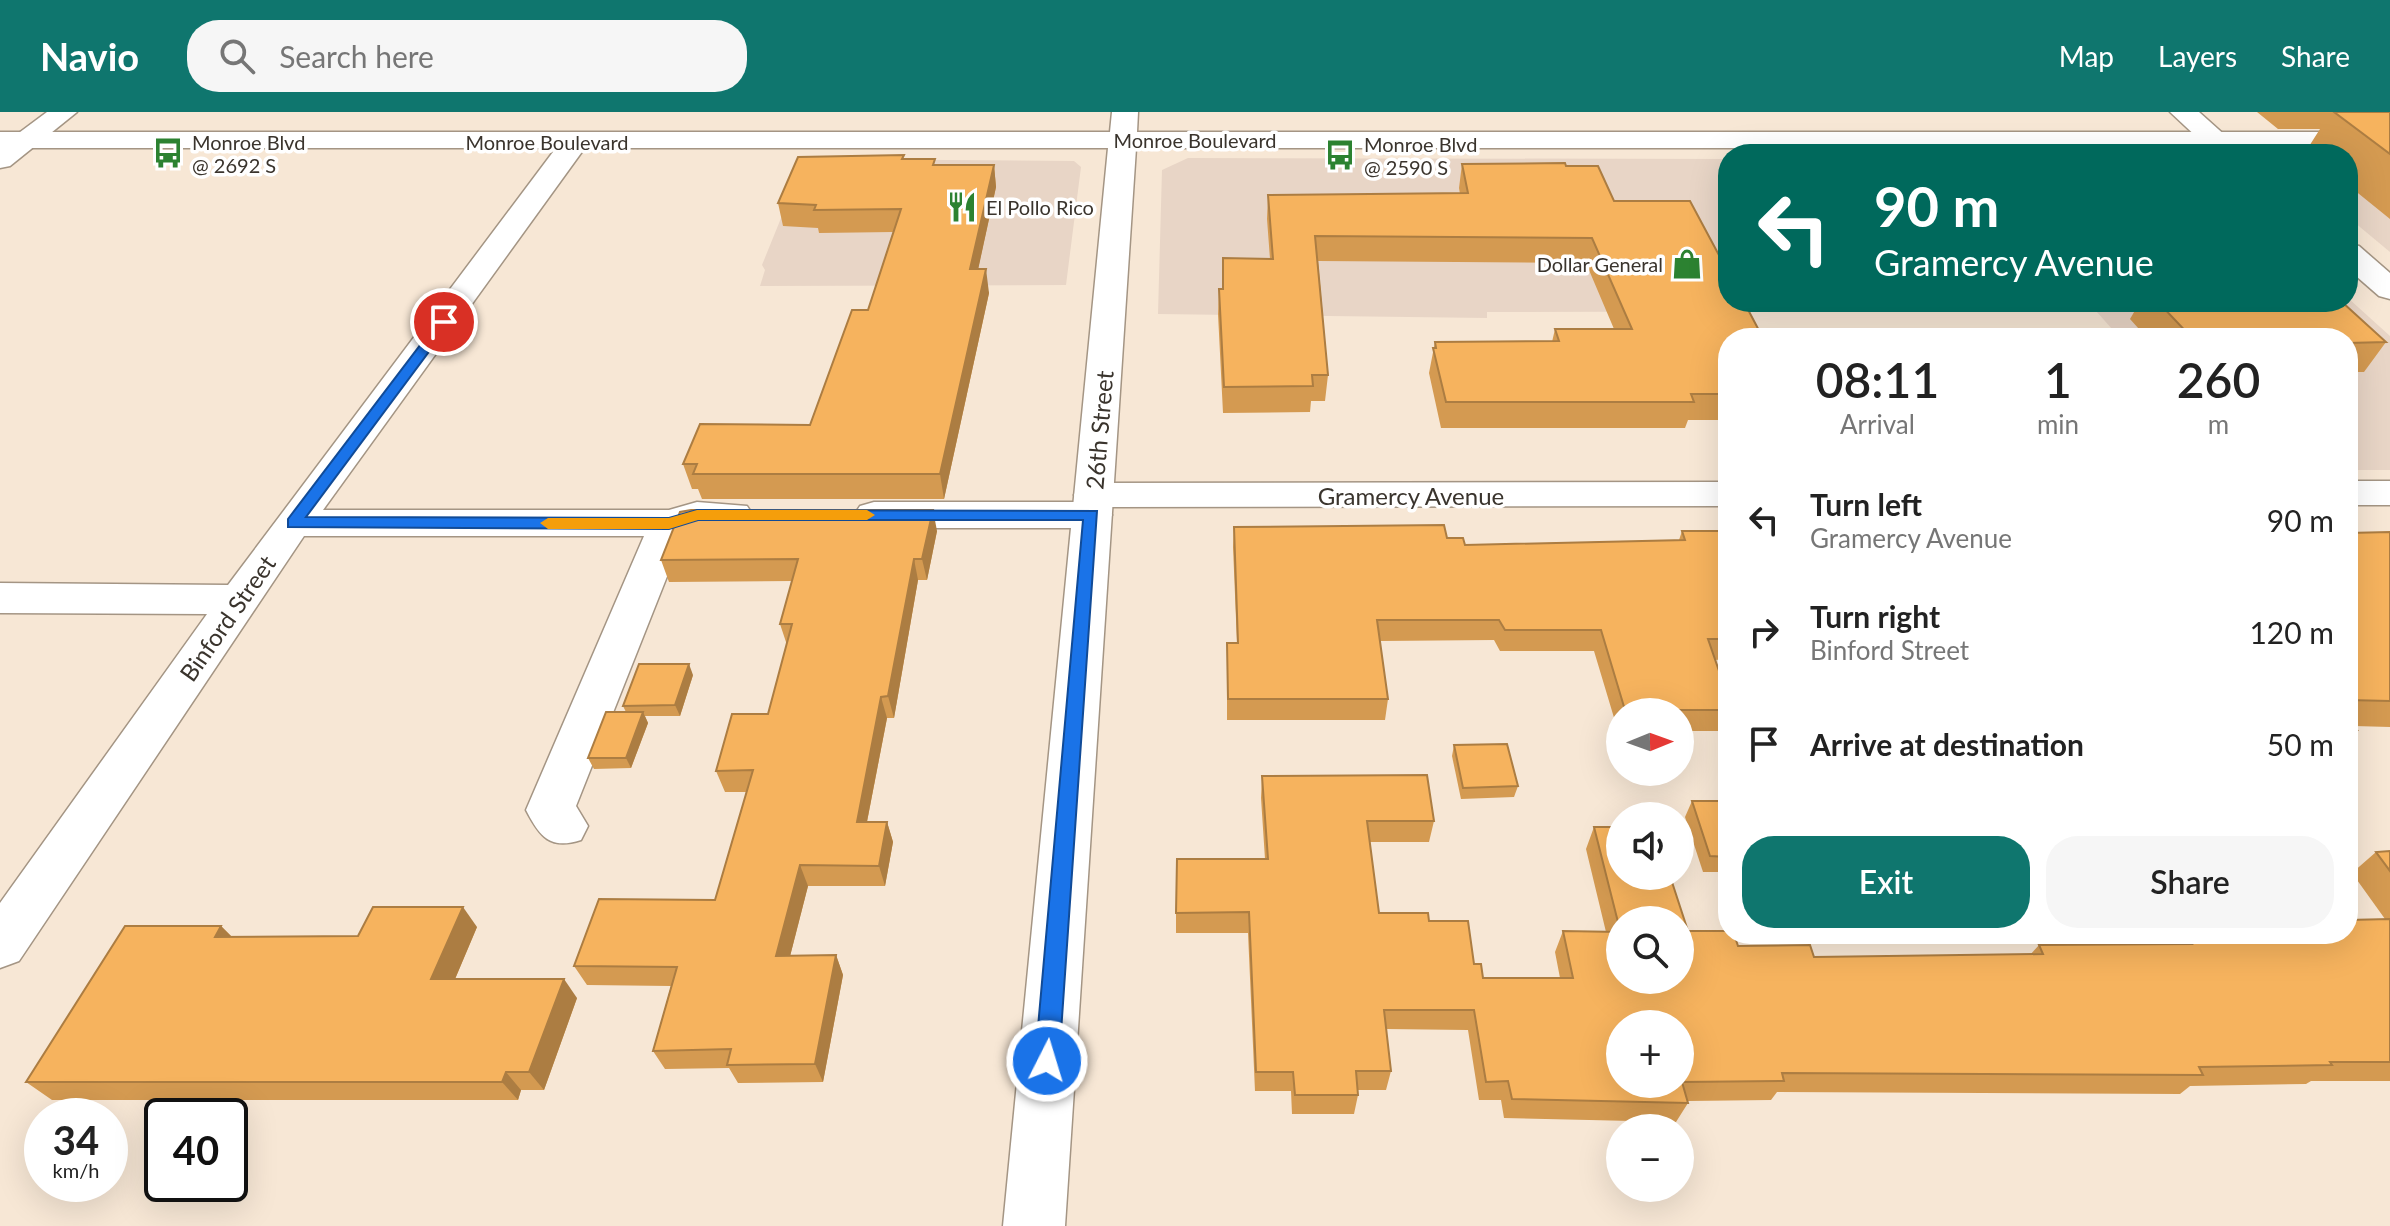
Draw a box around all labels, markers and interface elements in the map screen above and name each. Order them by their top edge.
search box [187,20,747,92]
text: Navio [40,33,139,79]
icon: search [215,34,259,78]
text: Search here [279,38,434,74]
text: Map [2059,39,2114,73]
text: Layers [2158,39,2237,73]
text: Share [2281,39,2350,73]
street label: Monroe Boulevard [1113,128,1277,152]
place label: Monroe Blvd @ 2692 S [192,130,305,177]
street label: Monroe Boulevard [465,130,629,154]
place label: Monroe Blvd @ 2590 S [1364,132,1477,179]
bus stop icon: Monroe Blvd @ 2692 S [151,136,185,170]
bus stop icon: Monroe Blvd @ 2590 S [1323,138,1357,172]
text: 90 m [1874,172,1999,239]
icon: left [1742,176,1846,280]
restaurant icon: El Pollo Rico [945,190,979,224]
place label: El Pollo Rico [986,195,1094,219]
text: Gramercy Avenue [1874,240,2154,284]
shop icon: Dollar General [1670,247,1704,281]
place label: Dollar General [1537,252,1663,276]
pin [410,288,478,356]
icon: arrive [422,300,466,344]
text: 08:11 [1816,351,1939,408]
text: 1 [2044,351,2072,408]
text: 260 [2177,351,2260,408]
street label: 26th Street [1079,369,1119,491]
text: Arrival [1840,408,1915,440]
text: min [2037,408,2079,440]
text: m [2208,408,2229,440]
street label: Gramercy Avenue [1318,481,1504,510]
text: Turn left [1810,486,1922,522]
icon: left [1742,498,1786,542]
text: 90 m [2267,502,2334,538]
text: Gramercy Avenue [1810,522,2012,554]
street label: Binford Street [173,549,281,686]
text: Turn right [1810,598,1940,634]
icon: right [1742,610,1786,654]
text: 120 m [2249,614,2334,650]
text: Binford Street [1810,634,1969,666]
north arrow [1606,698,1694,786]
map controls [1606,698,1694,1202]
icon: arrive [1742,722,1786,766]
text: Arrive at destination [1810,726,2084,762]
text: 50 m [2267,726,2334,762]
button: sound [1606,802,1694,890]
button: Exit [1742,836,2030,928]
button: Share [2046,836,2334,928]
button: search [1606,906,1694,994]
button: + [1606,1010,1694,1098]
position arrow [1005,1019,1089,1103]
speed limit sign: 40 [144,1098,248,1202]
button: − [1606,1114,1694,1202]
text: 34 [53,1116,99,1164]
text: km/h [53,1158,99,1182]

